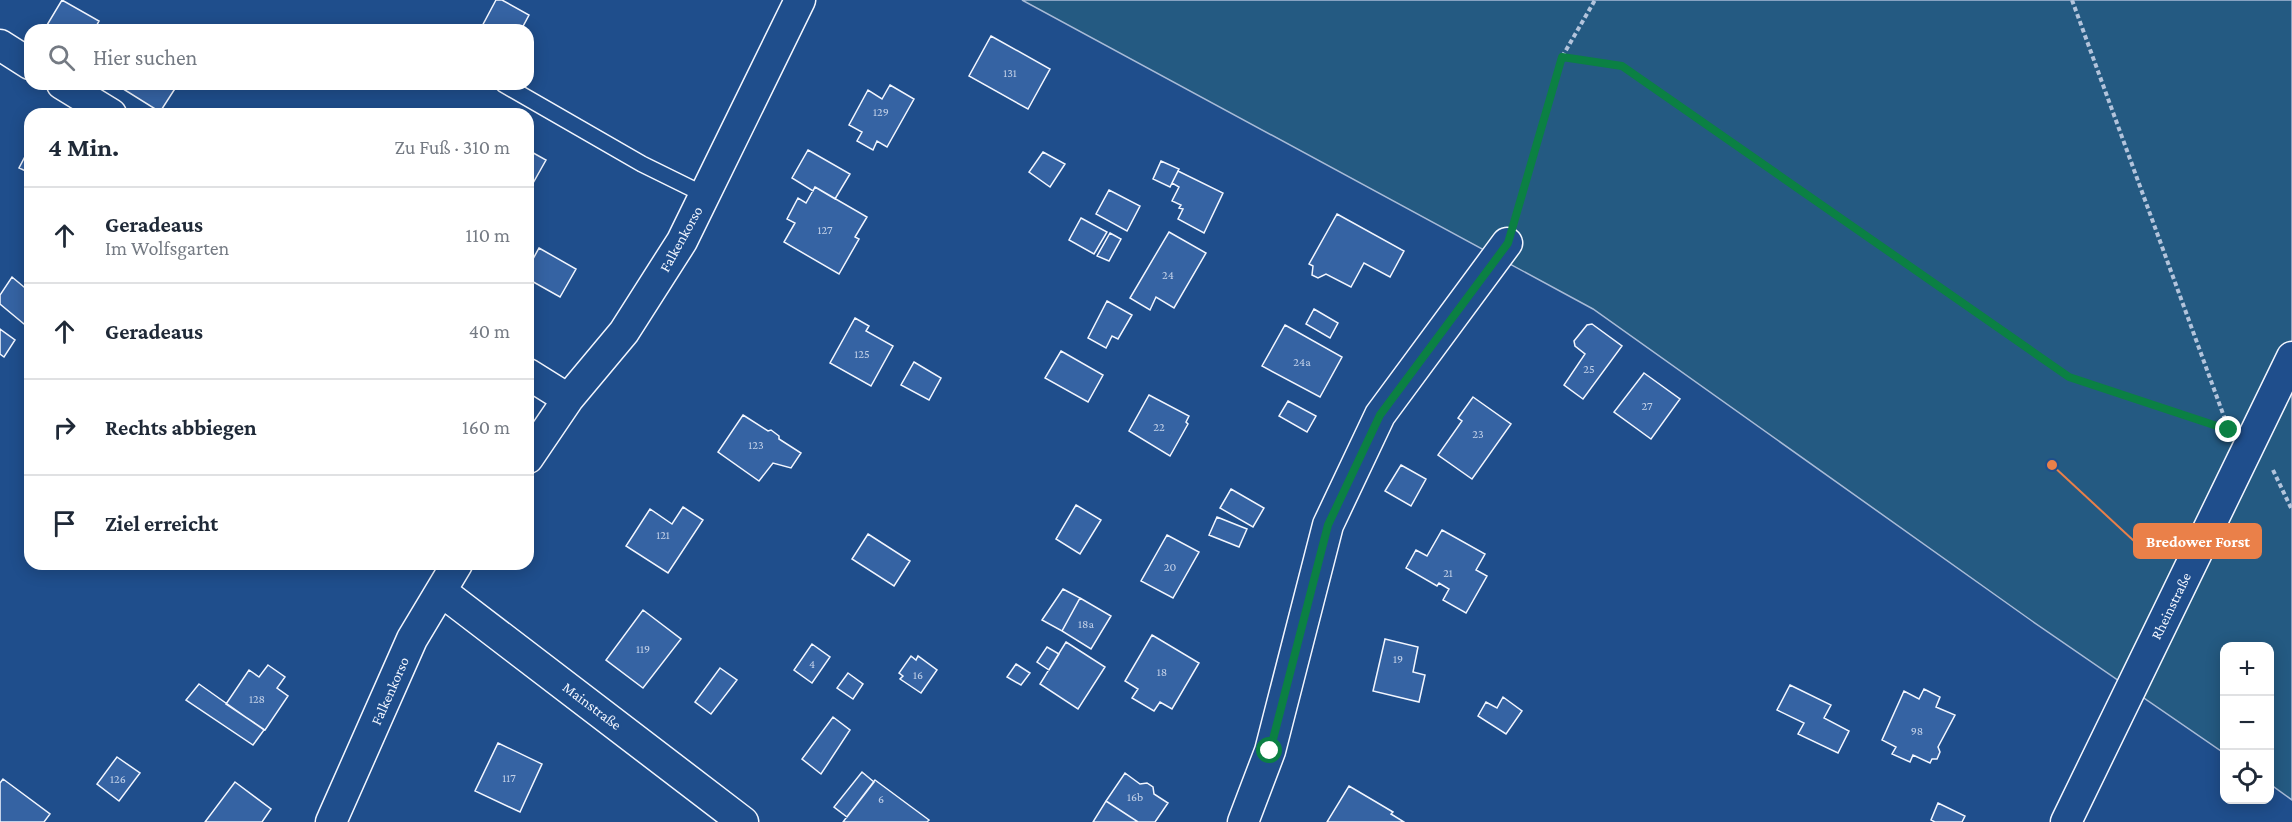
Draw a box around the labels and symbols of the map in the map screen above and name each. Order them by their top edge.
house number: 131 [1003,66,1017,80]
house number: 129 [873,105,889,119]
street label: Falkenkorso [656,203,706,275]
house number: 127 [817,223,833,237]
house number: 24 [1162,268,1174,282]
house number: 125 [854,347,870,361]
house number: 24a [1293,355,1311,369]
house number: 25 [1583,362,1595,376]
house number: 27 [1641,399,1653,413]
route end [2215,416,2241,442]
house number: 22 [1153,420,1165,434]
house number: 23 [1472,427,1484,441]
house number: 123 [748,438,764,452]
callout: Bredower Forst [2134,524,2261,558]
house number: 121 [656,528,670,542]
text: Bredower Forst [2146,533,2250,550]
house number: 20 [1164,560,1176,574]
house number: 21 [1443,566,1453,580]
street label: Rheinstraße [2148,569,2194,642]
house number: 18a [1078,617,1094,631]
house number: 119 [636,642,650,656]
house number: 19 [1393,652,1403,666]
street label: Falkenkorso [368,655,412,727]
house number: 4 [809,657,815,671]
house number: 18 [1157,665,1167,679]
house number: 16 [913,668,923,682]
street label: Mainstraße [560,679,625,733]
house number: 128 [249,692,265,706]
house number: 98 [1911,724,1923,738]
route start [1256,737,1282,763]
house number: 117 [502,771,516,785]
house number: 126 [110,772,126,786]
house number: 16b [1127,790,1143,804]
house number: 6 [878,792,884,806]

